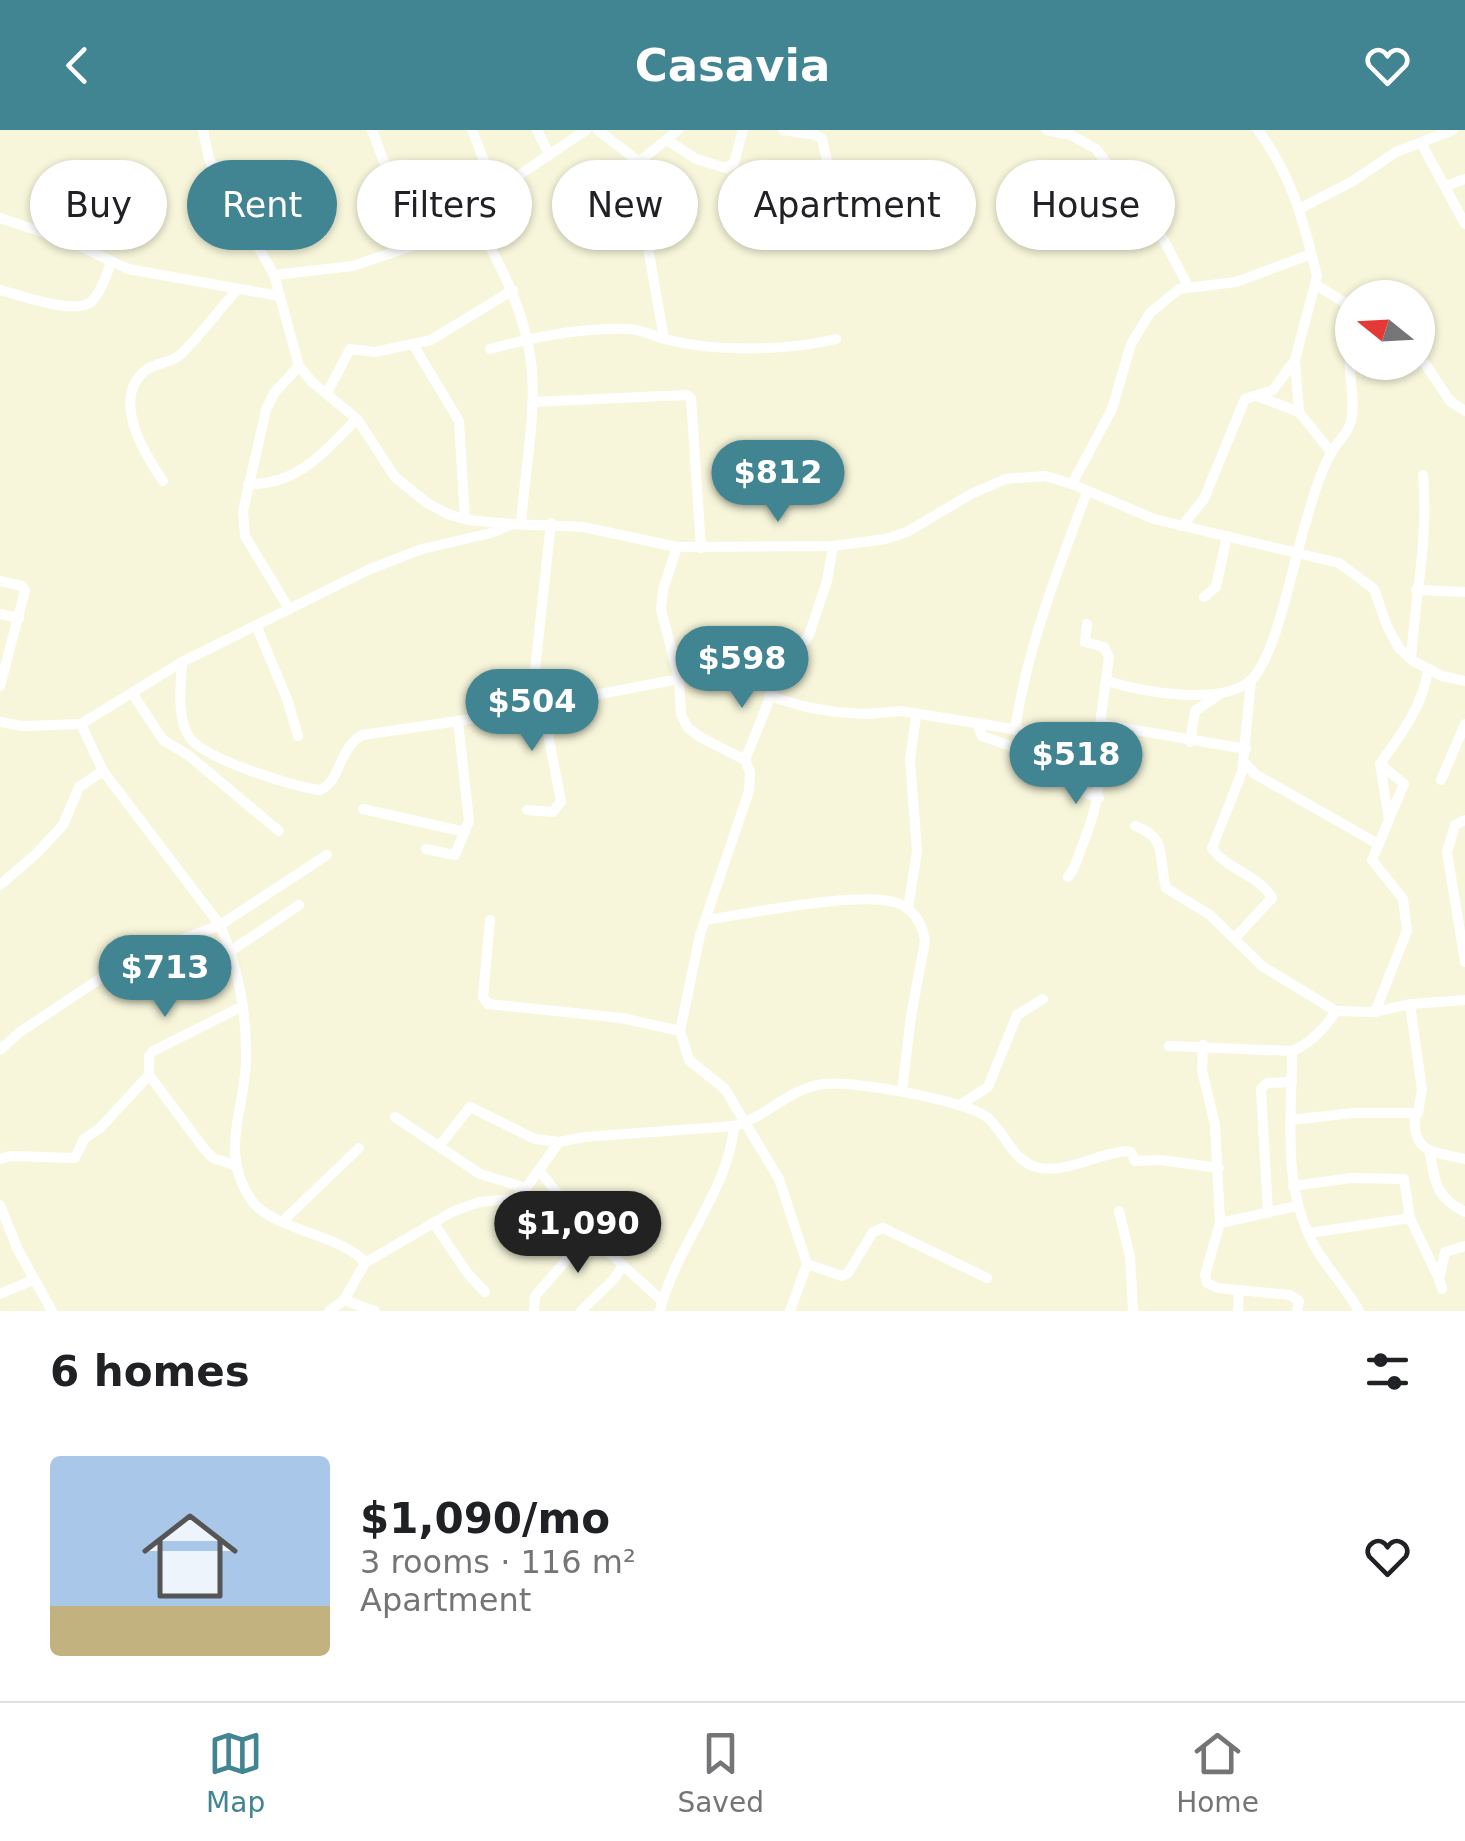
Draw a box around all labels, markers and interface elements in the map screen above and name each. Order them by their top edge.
icon: back [50,38,105,93]
icon: heart [1360,38,1415,93]
text: Casavia [635,39,830,92]
chip: Buy [30,160,167,250]
chip: Rent [187,160,337,250]
chip: Filters [357,160,532,250]
chip: New [552,160,698,250]
chip: Apartment [718,160,976,250]
chip: House [996,160,1175,250]
north arrow [1335,280,1435,380]
map controls [1335,280,1435,380]
pin: $812 [719,440,837,525]
text: $812 [733,453,823,491]
pin: $598 [683,626,801,711]
text: $598 [697,639,787,677]
pin: $504 [473,669,591,754]
text: $504 [487,682,577,720]
pin: $518 [1017,722,1135,807]
text: $518 [1031,735,1121,773]
pin: $713 [106,935,224,1020]
text: $713 [120,948,210,986]
pin: $1,090 [497,1191,659,1276]
text: $1,090 [516,1204,640,1242]
icon: filters [1360,1344,1415,1399]
text: 6 homes [50,1347,250,1396]
text: $1,090/mo [360,1494,610,1543]
icon: home [130,1496,250,1616]
icon: heart [1360,1529,1415,1584]
text: 3 rooms · 116 m² [360,1543,636,1581]
text: Apartment [360,1581,531,1619]
tab: Map [206,1726,265,1819]
tab: Saved [677,1726,764,1819]
tab: Home [1176,1726,1259,1819]

